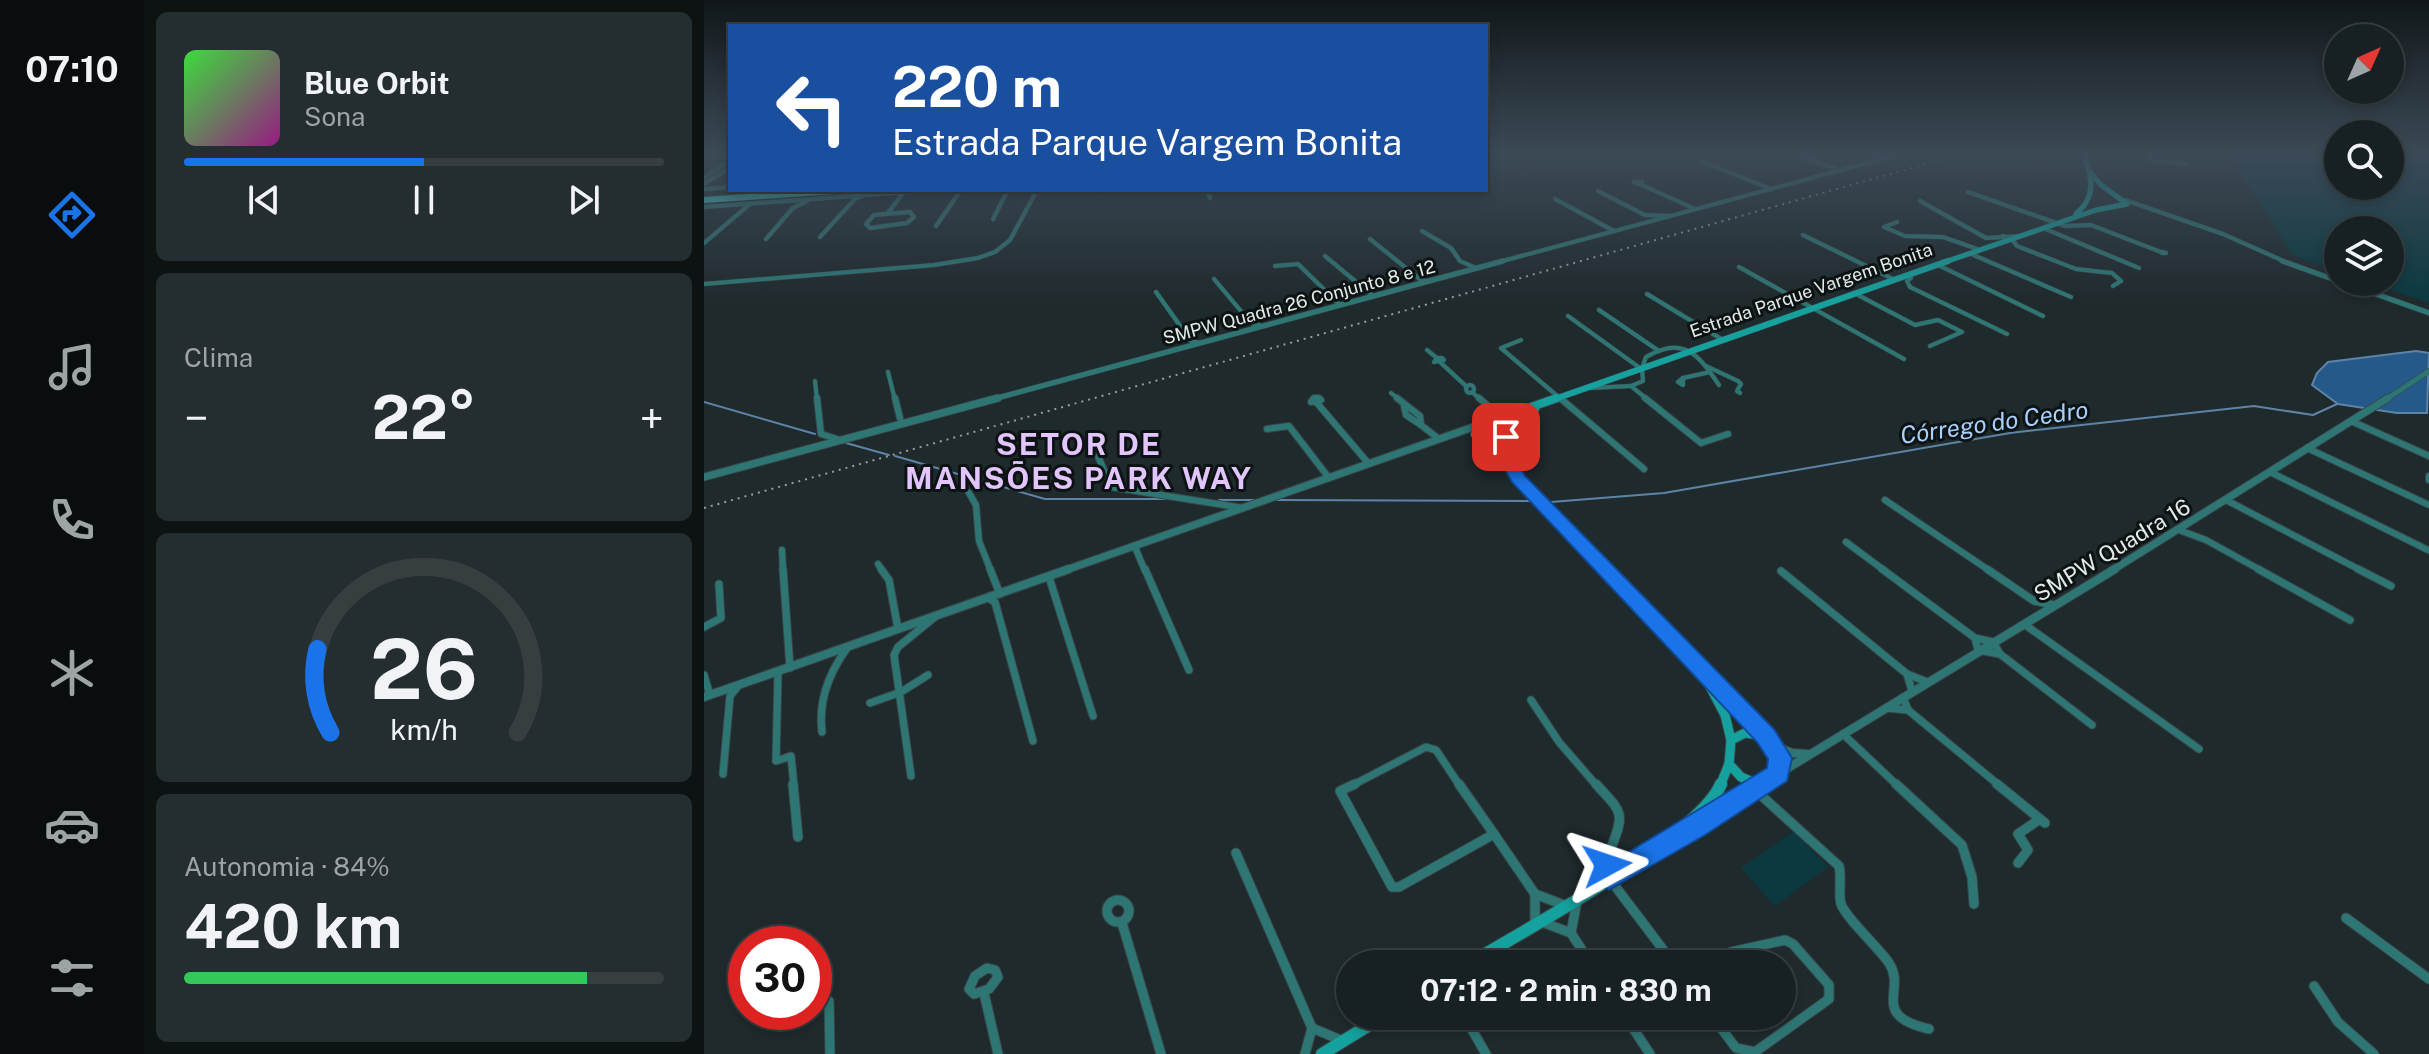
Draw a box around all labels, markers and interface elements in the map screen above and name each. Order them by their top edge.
north arrow [2324,24,2404,104]
map controls [2324,24,2404,296]
text: 07:10 [25,48,119,90]
text: 220 m [892,54,1062,120]
icon: left [760,56,864,160]
text: Blue Orbit [304,65,450,101]
text: Sona [304,101,365,132]
button: search [2324,120,2404,200]
text: Estrada Parque Vargem Bonita [892,121,1402,163]
icon: previous [242,178,286,222]
icon: pause [402,178,446,222]
icon: next [562,178,606,222]
icon: directions [44,187,100,243]
button: layers [2324,216,2404,296]
street label: Estrada Parque Vargem Bonita [1687,239,1935,341]
street label: SMPW Quadra 26 Conjunto 8 e 12 [1161,256,1437,348]
icon: music [44,339,100,395]
text: Clima [184,342,253,373]
text: 22° [372,382,476,453]
text: − [184,392,208,444]
text: + [640,392,664,444]
water label: Córrego do Cedro [1898,395,2090,449]
pin [1472,403,1540,471]
icon: arrive [1484,415,1528,459]
district label: SETOR DE MANSÕES PARK WAY [905,426,1253,496]
icon: phone [44,492,100,548]
street label: SMPW Quadra 16 [2029,493,2195,607]
text: 26 [370,620,478,718]
icon: climate [44,645,100,701]
text: km/h [390,713,458,746]
icon: car [44,797,100,853]
position arrow [1565,823,1649,907]
text: Autonomia · 84% [184,851,390,882]
text: 420 km [184,891,402,962]
speed limit sign: 30 [728,926,832,1030]
icon: filters [44,950,100,1006]
text: 07:12 · 2 min · 830 m [1420,972,1712,1008]

